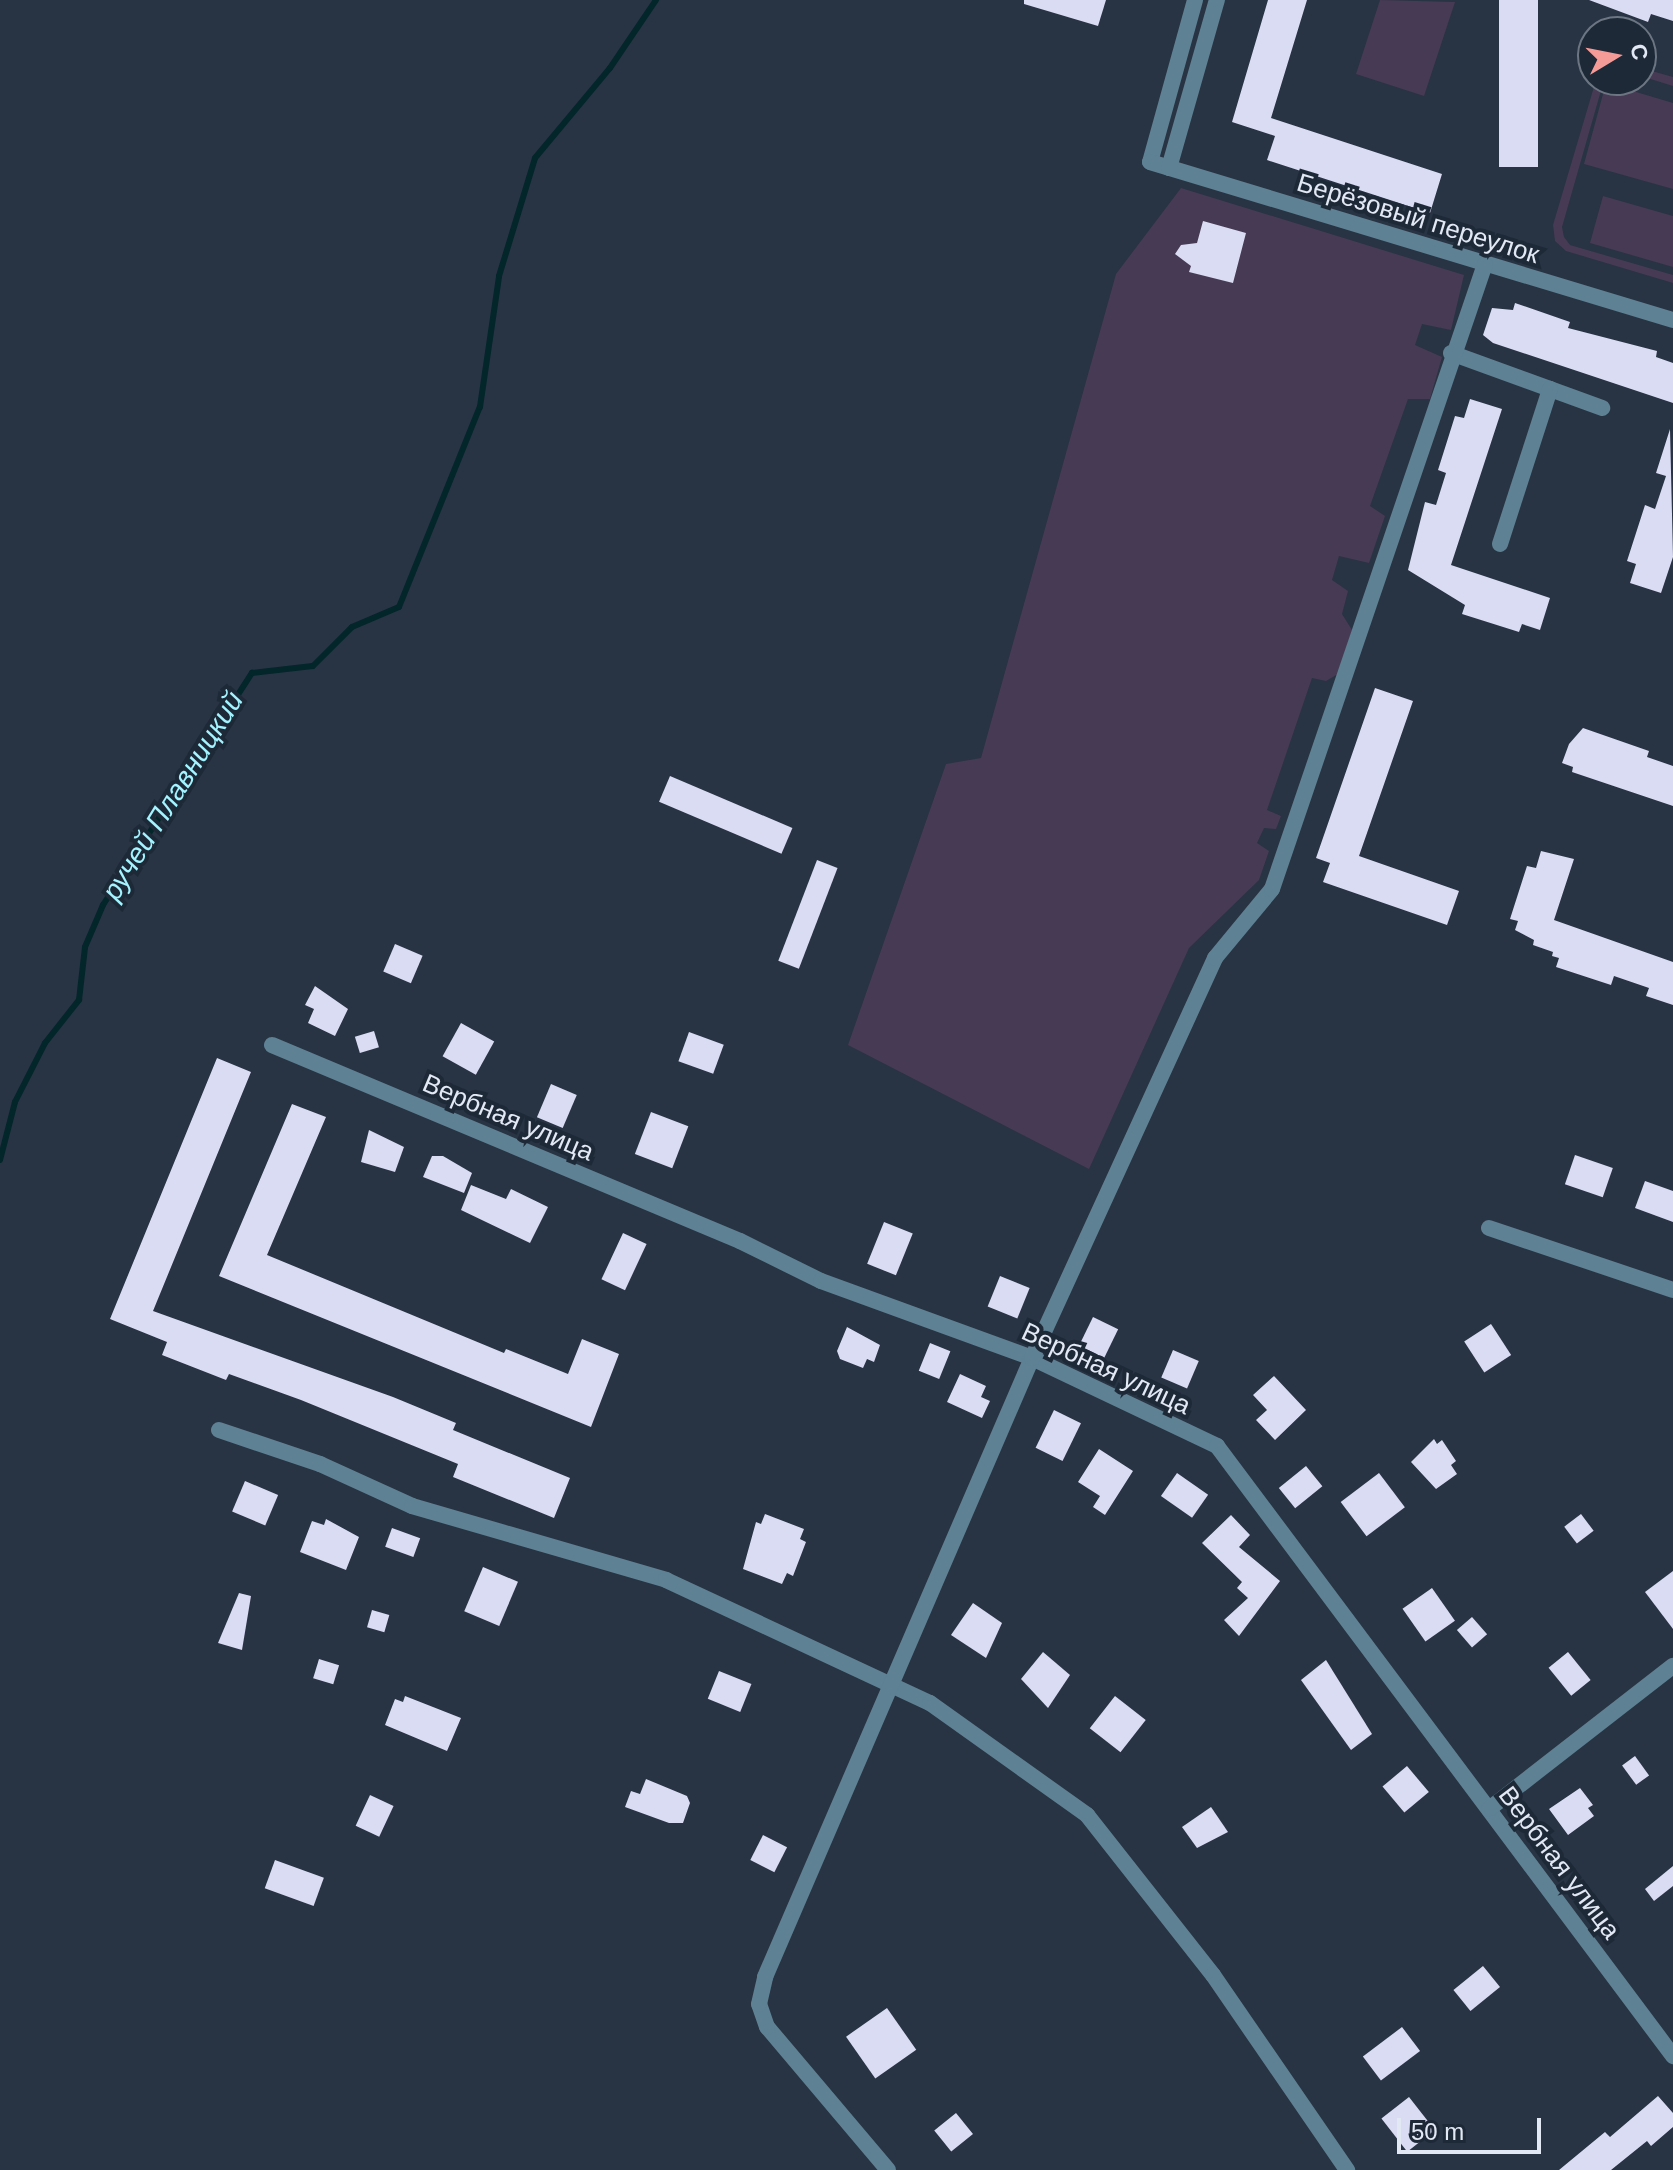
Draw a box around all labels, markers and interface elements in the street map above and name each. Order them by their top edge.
north arrow [1577,16,1657,96]
text: С [1625,42,1653,62]
street label: Берёзовый переулок [1293,167,1543,271]
water label: ручей Плавницкий [95,685,251,907]
street label: Вербная улица [418,1068,598,1168]
street label: Вербная улица [1017,1316,1195,1422]
street label: Вербная улица [1492,1781,1626,1945]
scale bar [1401,2102,1545,2152]
text: 50 m [1411,2118,1464,2145]

